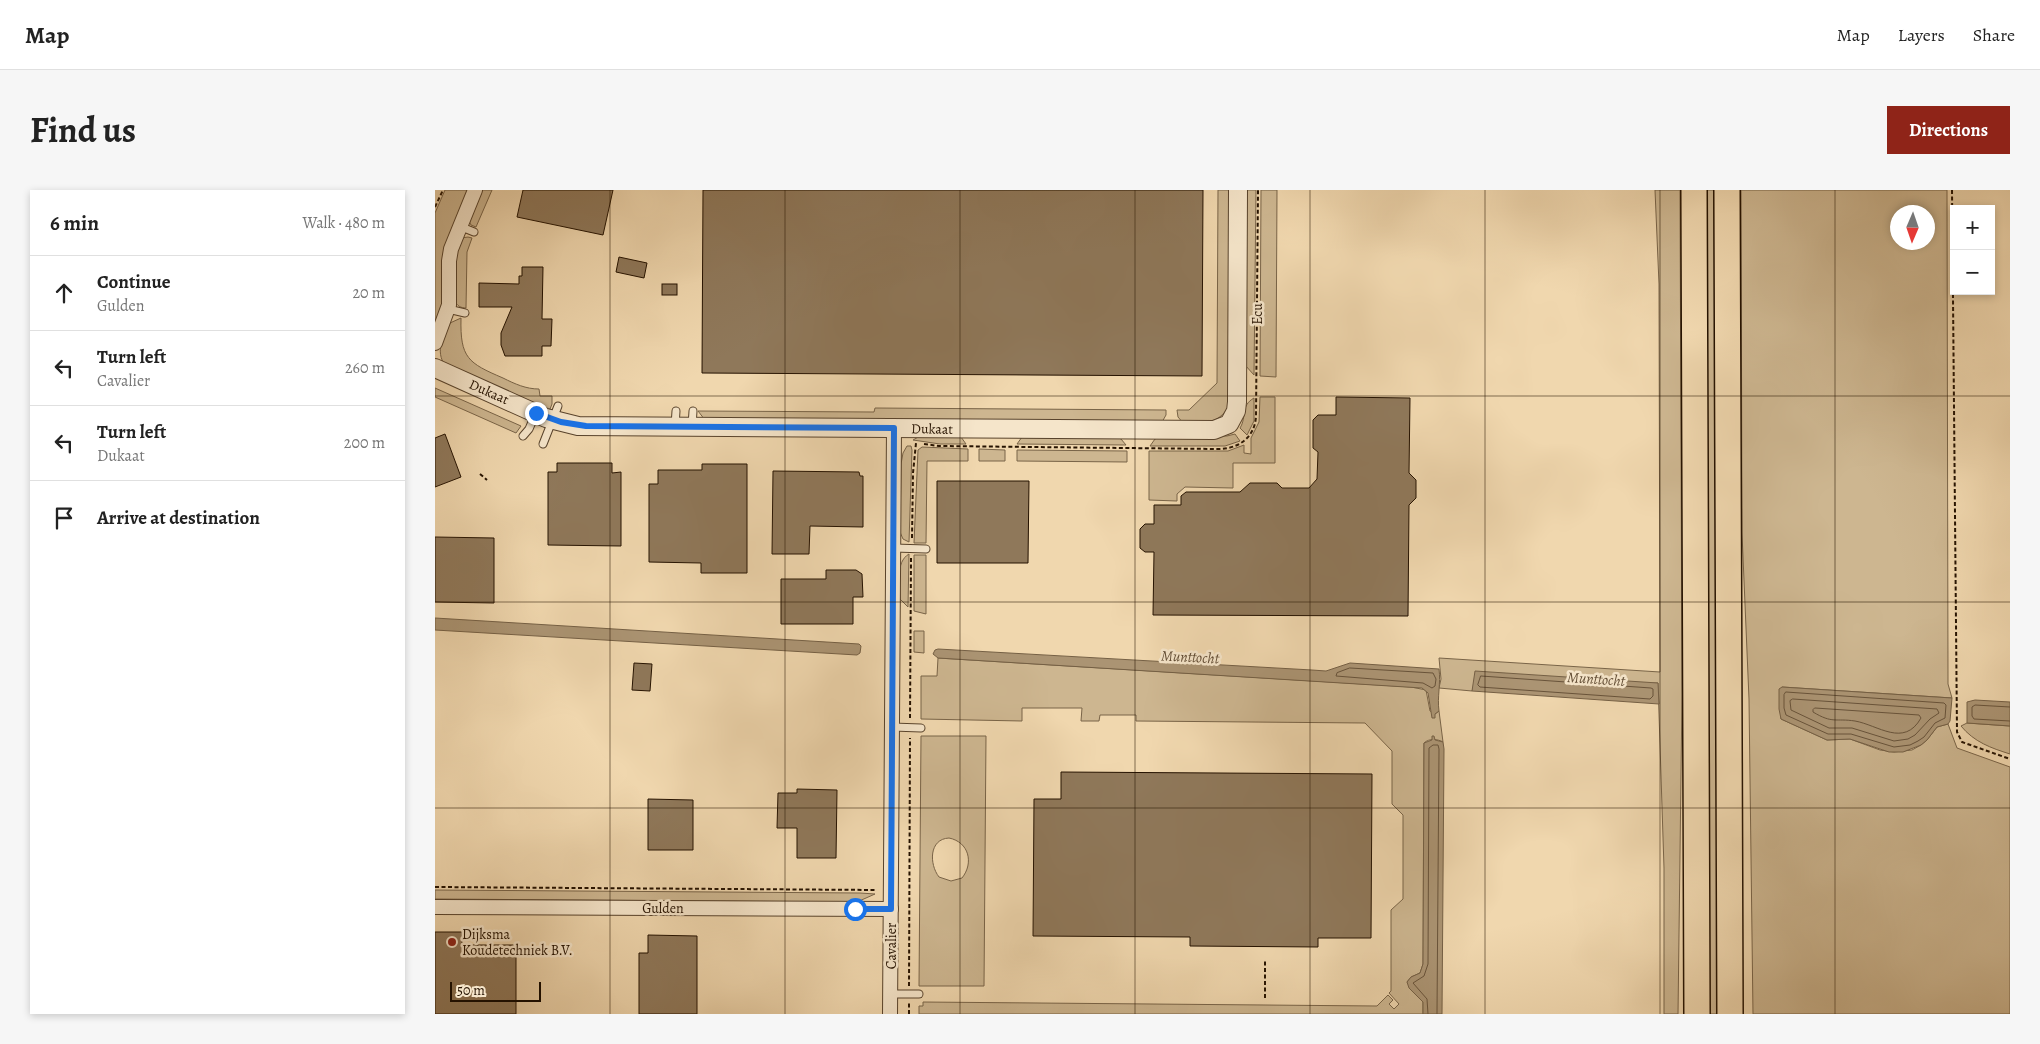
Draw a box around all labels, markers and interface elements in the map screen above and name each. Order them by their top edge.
text: Map [25,19,69,51]
text: Map [1837,23,1870,47]
text: Layers [1898,23,1945,47]
text: Share [1973,23,2015,47]
text: Find us [30,106,136,154]
button: Directions [1887,106,2010,154]
north arrow [1890,205,1935,250]
map controls [1950,205,1995,295]
button: + [1950,205,1995,250]
text: 6 min [50,209,99,237]
text: Walk · 480 m [303,212,385,234]
button: − [1950,250,1995,295]
text: Continue [97,269,171,295]
icon: ahead [50,279,78,307]
text: 20 m [352,282,385,304]
text: Gulden [97,295,144,317]
street label: Ecu [1248,303,1267,325]
text: Turn left [97,344,166,370]
icon: left [50,354,78,382]
text: 260 m [345,357,385,379]
text: Cavalier [97,370,150,392]
street label: Dukaat [466,375,512,409]
route end [525,402,548,425]
text: Turn left [97,419,166,445]
street label: Dukaat [911,419,953,439]
icon: left [50,429,78,457]
text: 200 m [344,432,385,454]
text: Dukaat [97,445,145,467]
icon: arrive [50,504,78,532]
text: Arrive at destination [97,505,260,531]
water label: Munttocht [1161,645,1220,669]
water label: Munttocht [1566,667,1626,691]
route start [844,898,867,921]
street label: Gulden [642,899,684,918]
street label: Cavalier [882,922,901,969]
place label: Dijksma Koudetechniek B.V. [462,925,573,960]
marker: Dijksma Koudetechniek B.V. [446,936,458,948]
scale bar [450,979,541,1002]
text: 50 m [457,981,485,1000]

